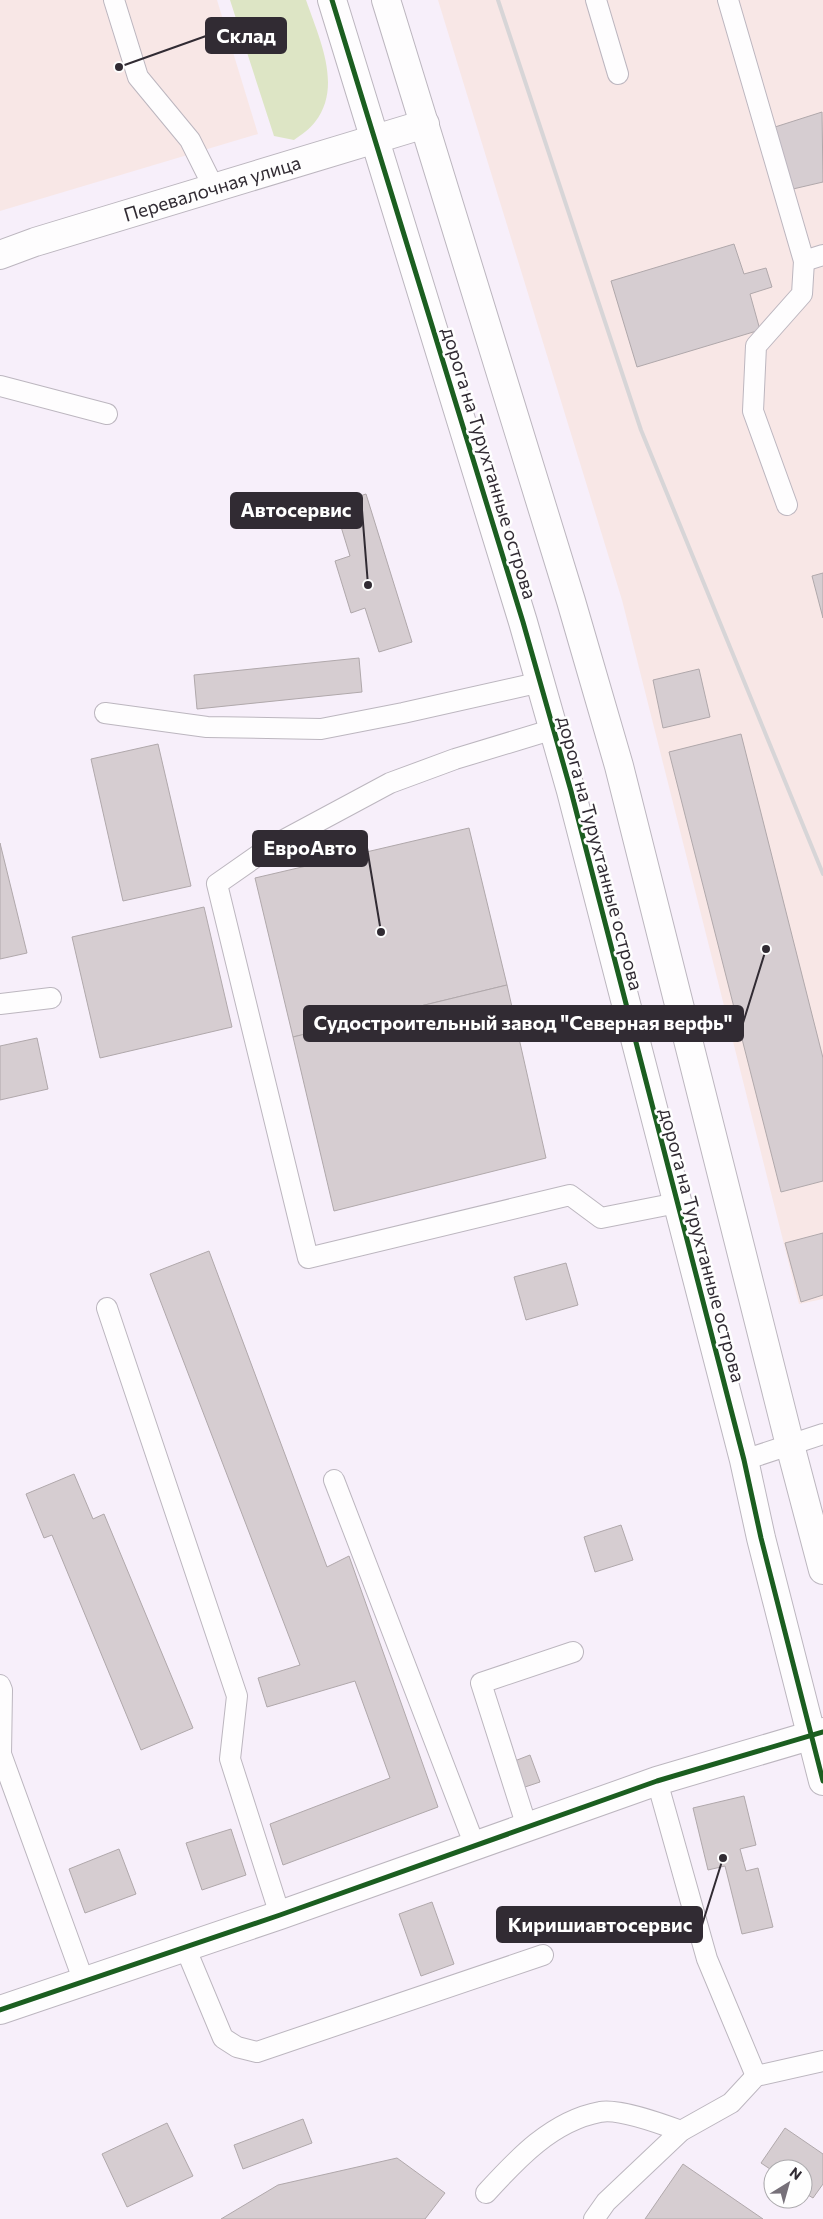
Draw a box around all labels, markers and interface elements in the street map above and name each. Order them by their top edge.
callout: Склад [206,18,286,53]
text: Склад [216,23,277,47]
street label: Перевалочная улица [121,150,303,226]
street label: дорога на Турухтанные острова [438,325,542,601]
callout: Автосервис [231,493,362,528]
text: Автосервис [240,497,352,521]
street label: дорога на Турухтанные острова [553,714,649,992]
callout: ЕвроАвто [253,831,367,866]
text: ЕвроАвто [263,835,357,859]
callout: Судостроительный завод "Северная верфь" [304,1006,743,1041]
text: Судостроительный завод "Северная верфь" [314,1010,732,1034]
street label: дорога на Турухтанные острова [655,1106,751,1384]
callout: Киришиавтосервис [497,1907,702,1942]
text: Киришиавтосервис [508,1912,693,1936]
north arrow [763,2159,813,2209]
text: N [787,2163,805,2183]

